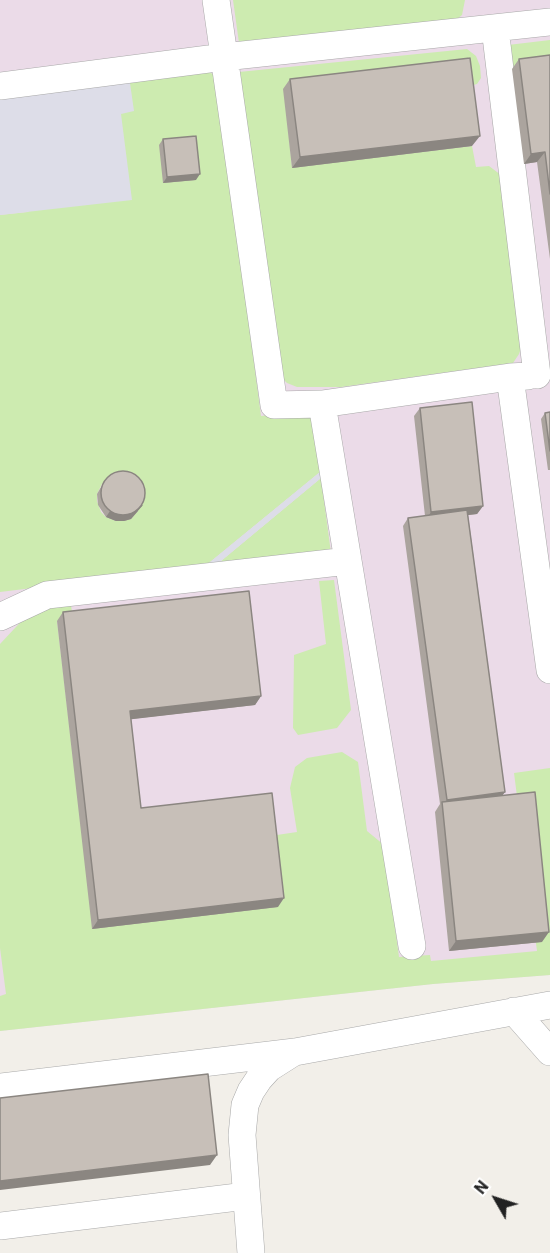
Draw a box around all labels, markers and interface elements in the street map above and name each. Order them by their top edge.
north arrow [466,1169,526,1229]
text: N [471,1177,493,1198]

